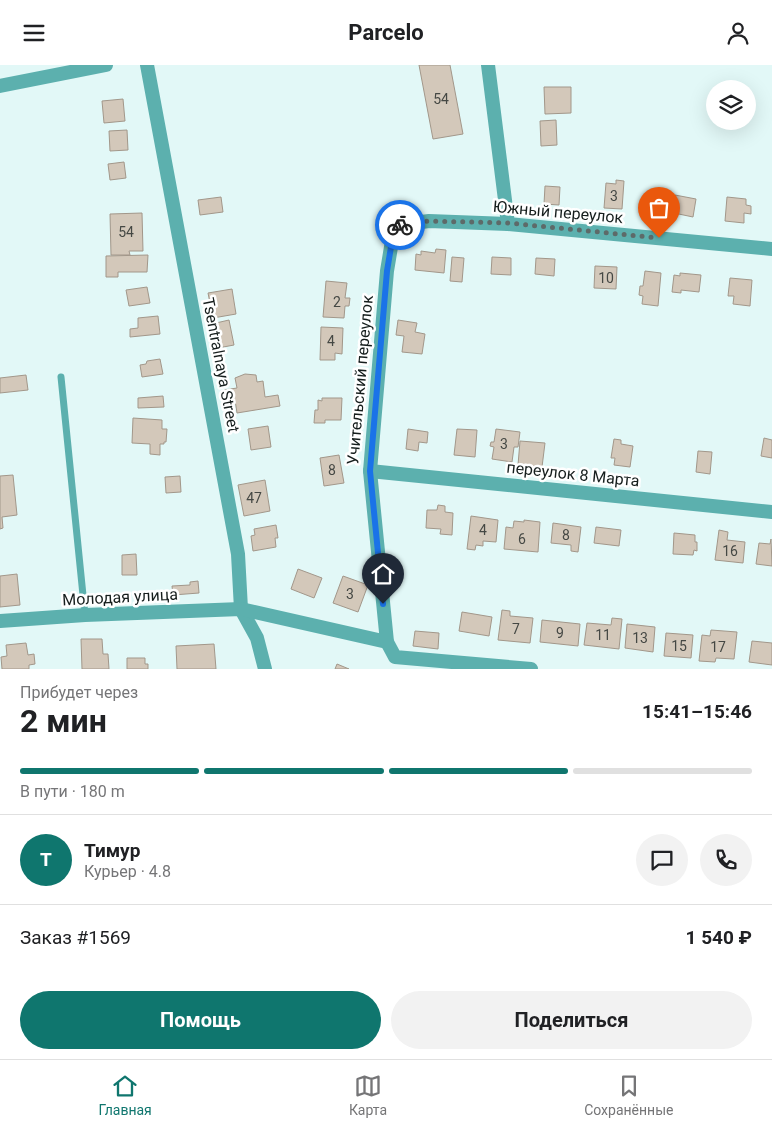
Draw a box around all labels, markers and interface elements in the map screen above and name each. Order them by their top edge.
icon: menu [20,19,48,47]
icon: person [724,19,752,47]
text: Parcelo [348,20,424,45]
map controls [706,80,756,130]
button: layers [706,80,756,130]
house number: 54 [433,91,449,107]
pin [638,187,680,238]
house number: 3 [610,188,618,204]
icon: bag [645,194,673,222]
street label: Южный переулок [492,197,624,227]
courier [375,200,425,250]
icon: bike [386,211,414,239]
house number: 54 [118,224,134,240]
house number: 10 [598,270,614,286]
house number: 2 [333,294,341,310]
street label: Учительский переулок [343,294,377,466]
street label: Tsentralnaya Street [199,296,243,434]
house number: 4 [327,333,335,349]
house number: 3 [500,436,508,452]
street label: переулок 8 Марта [506,458,640,490]
house number: 8 [328,462,336,478]
house number: 47 [246,490,262,506]
house number: 4 [479,522,487,538]
house number: 8 [562,527,570,543]
house number: 6 [518,531,526,547]
house number: 16 [722,543,738,559]
pin [362,553,404,604]
icon: home [369,560,397,588]
street label: Молодая улица [62,584,178,610]
house number: 3 [346,586,354,602]
house number: 7 [512,621,520,637]
house number: 9 [556,625,564,641]
house number: 11 [595,627,611,643]
house number: 13 [632,630,648,646]
house number: 15 [671,638,687,654]
house number: 17 [710,639,726,655]
text: Прибудет через [20,683,138,702]
text: 15:41–15:46 [642,700,752,723]
text: 2 мин [20,702,107,740]
text: В пути · 180 m [20,782,125,801]
button: chat [636,834,688,886]
button: phone [700,834,752,886]
text: Тимур [84,839,140,862]
text: Т [40,848,52,871]
text: Курьер · 4.8 [84,862,171,881]
text: Заказ #1569 [20,926,131,949]
text: 1 540 ₽ [686,926,752,949]
button: Помощь [20,991,381,1049]
button: Поделиться [391,991,752,1049]
tab: Главная [99,1072,152,1118]
tab: Карта [349,1072,387,1118]
tab: Сохранённые [584,1072,673,1118]

